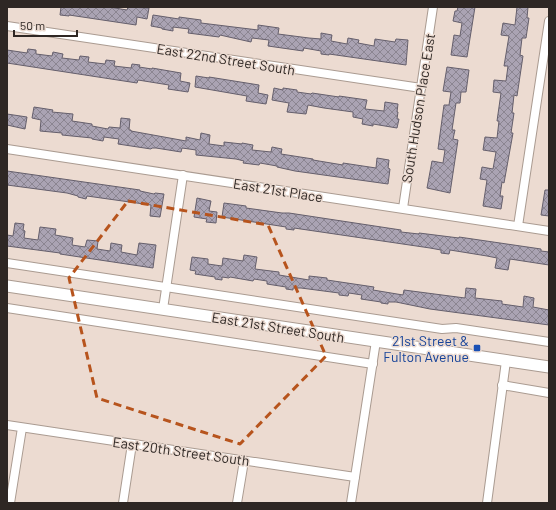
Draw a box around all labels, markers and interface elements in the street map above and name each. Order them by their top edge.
scale bar [14,12,77,38]
text: 50 m [20,18,45,32]
street label: South Hudson Place East [398,32,438,184]
street label: East 22nd Street South [155,40,297,78]
street label: East 21st Place [232,175,324,205]
street label: East 21st Street South [210,308,346,346]
place label: 21st Street & Fulton Avenue [383,332,469,365]
marker: 21st Street & Fulton Avenue [472,343,482,353]
street label: East 20th Street South [111,433,251,469]

